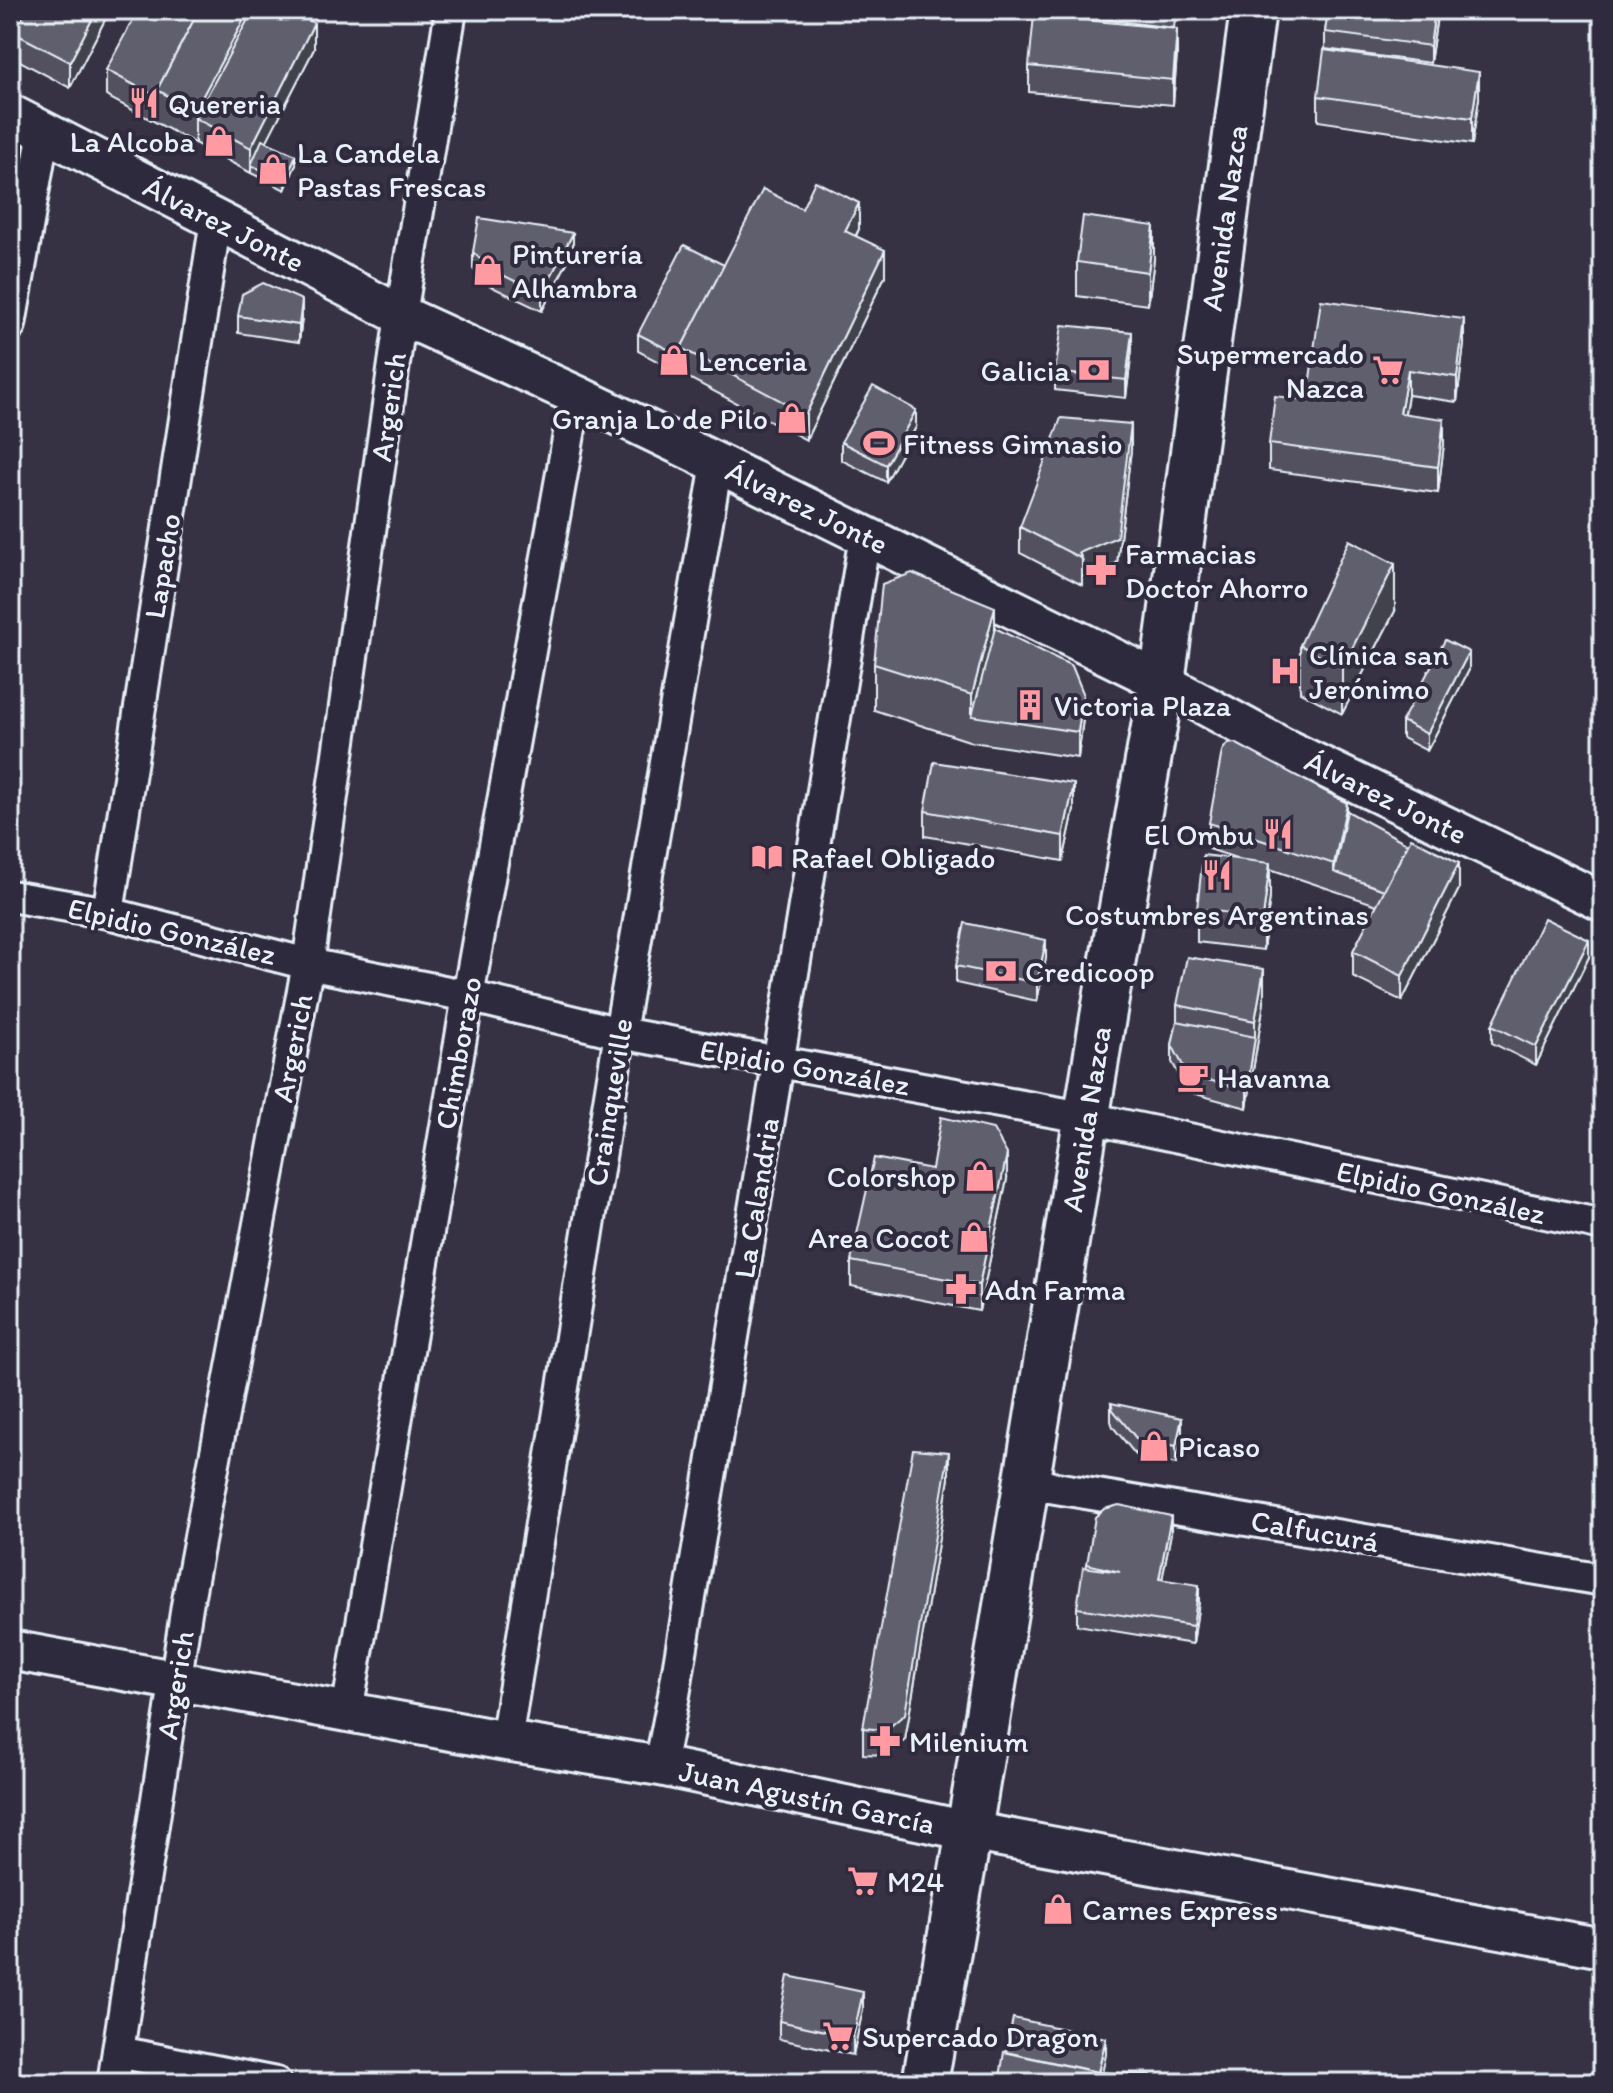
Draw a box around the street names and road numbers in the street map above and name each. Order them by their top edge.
street label: Avenida Nazca [1193,122,1255,313]
street label: Álvarez Jonte [137,168,311,280]
street label: Argerich [362,350,414,464]
street label: Álvarez Jonte [720,452,894,562]
street label: Lapacho [135,511,189,621]
street label: Álvarez Jonte [1299,742,1473,852]
street label: Elpidio González [64,889,280,973]
street label: Chimborazo [426,974,490,1132]
street label: Argerich [263,991,321,1105]
street label: Crainqueville [577,1015,641,1189]
street label: Avenida Nazca [1053,1023,1119,1214]
street label: Elpidio González [697,1030,913,1104]
street label: La Calandria [725,1115,787,1281]
street label: Elpidio González [1333,1152,1549,1232]
street label: Calfucurá [1248,1502,1382,1561]
street label: Argerich [148,1628,202,1742]
street label: Juan Agustín García [676,1752,939,1842]

